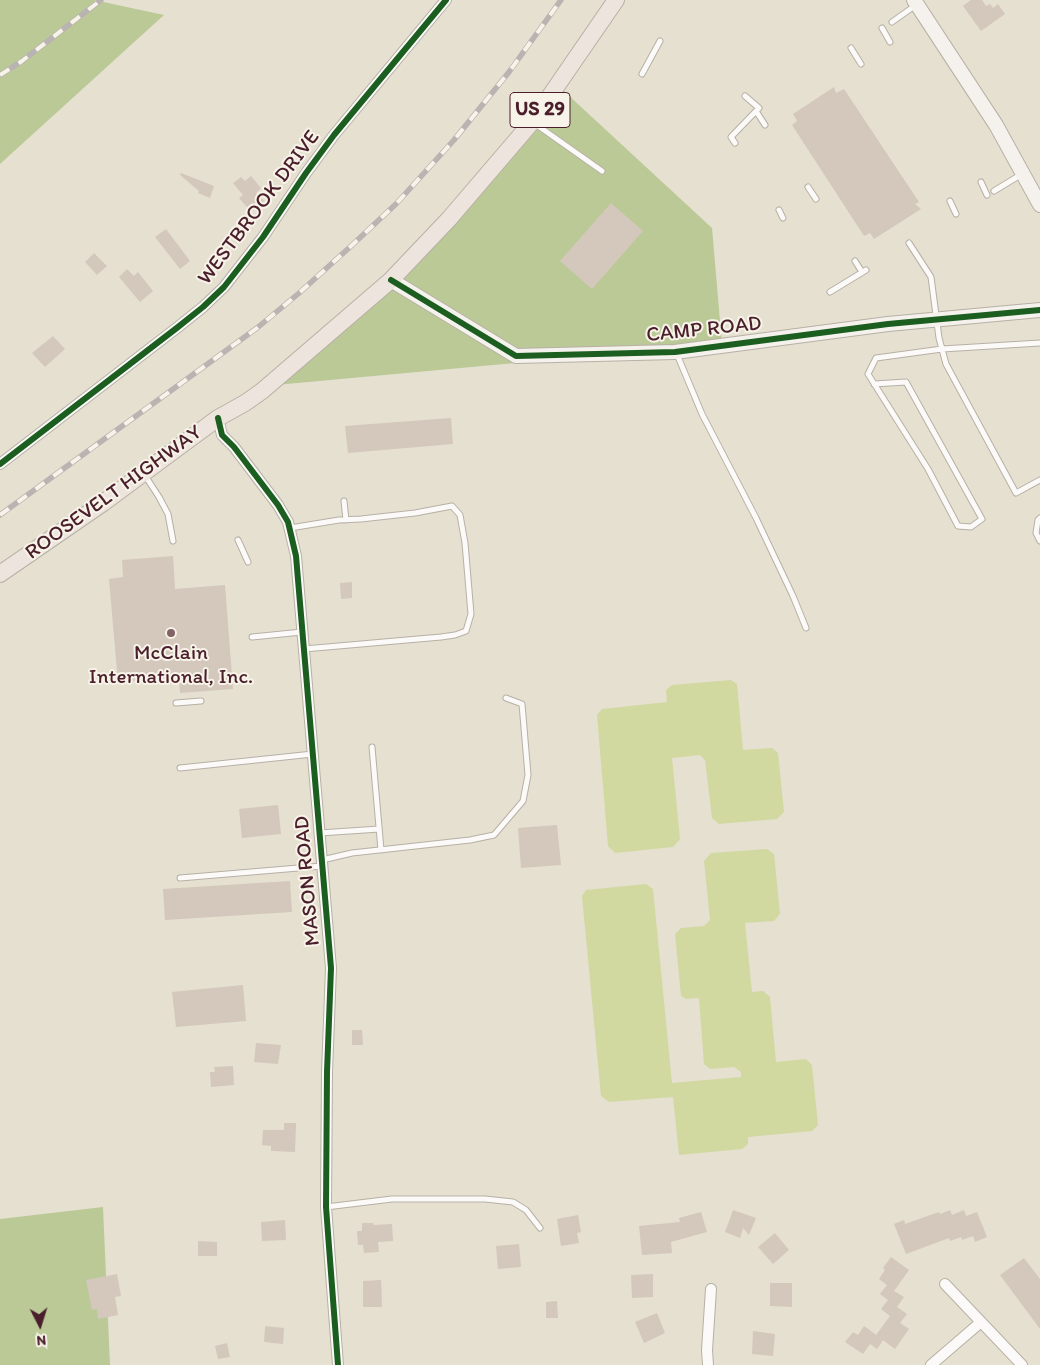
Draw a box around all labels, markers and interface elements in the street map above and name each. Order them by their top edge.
road number: US 29 [510,92,570,128]
street label: WESTBROOK DRIVE [193,126,325,290]
street label: CAMP ROAD [645,311,763,349]
street label: ROOSEVELT HIGHWAY [21,420,207,566]
marker: McClain International, Inc. [165,627,177,639]
place label: McClain International, Inc. [89,641,253,691]
street label: MASON ROAD [290,815,326,947]
north arrow [15,1300,65,1350]
text: N [36,1332,47,1349]

